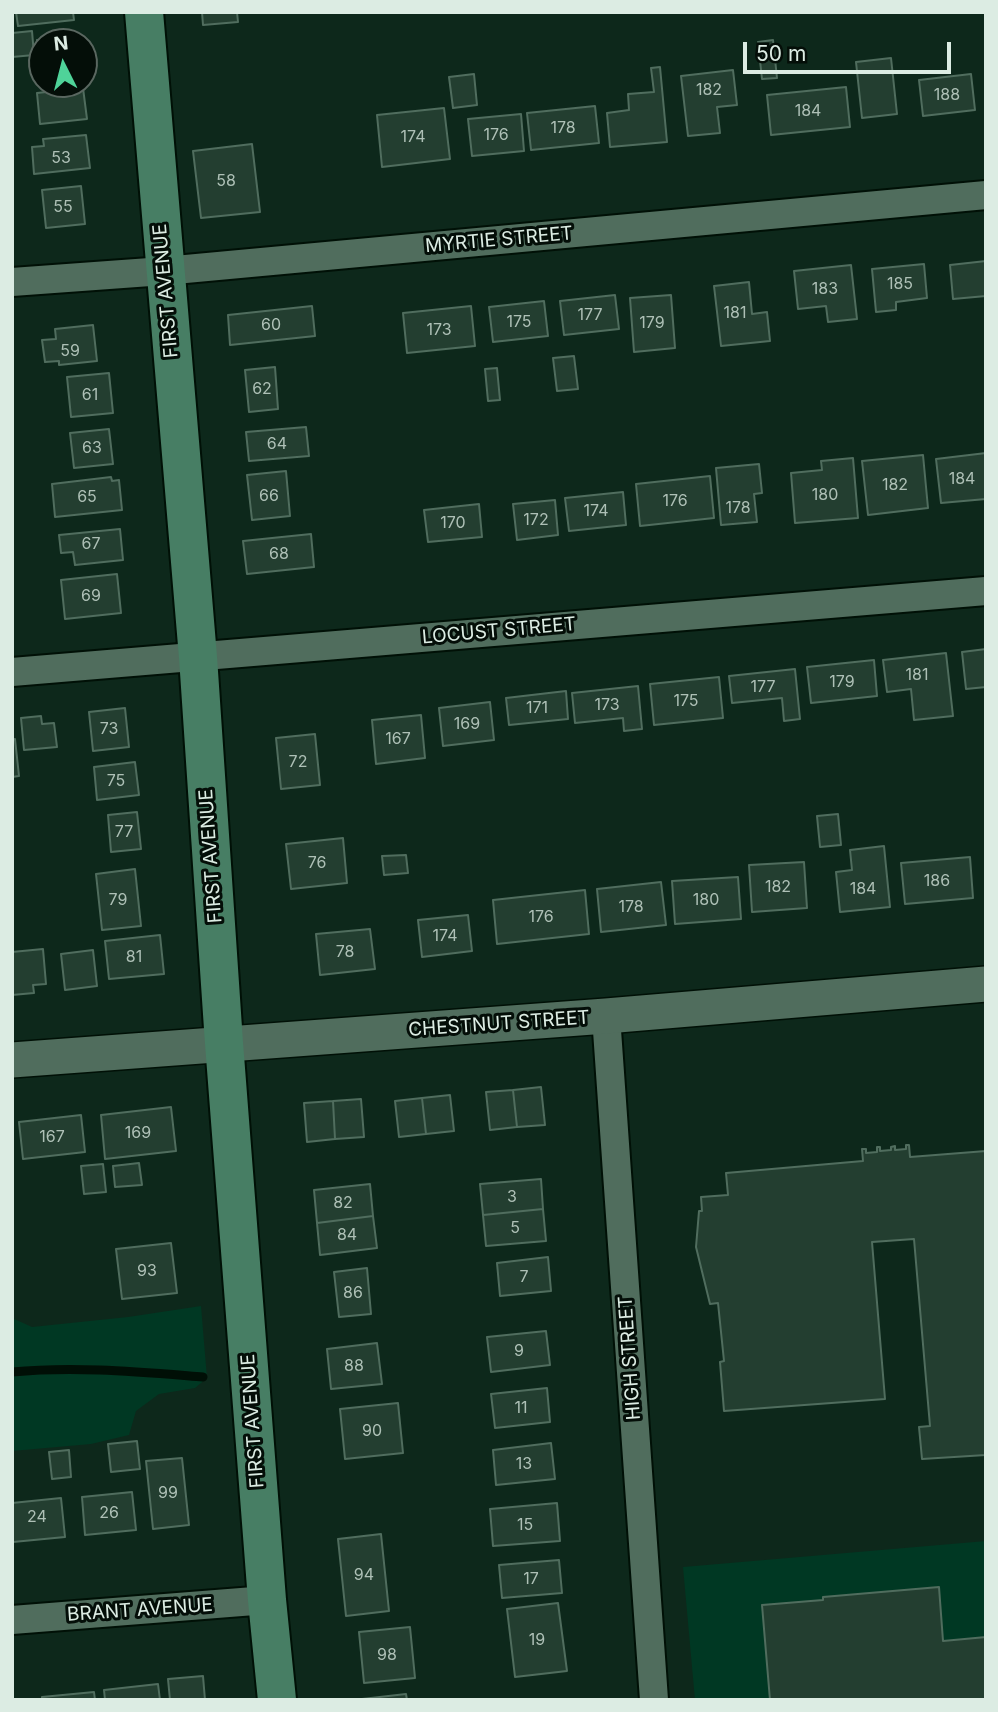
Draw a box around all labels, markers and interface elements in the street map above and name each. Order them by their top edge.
north arrow [28,28,98,98]
scale bar [746,28,954,72]
text: N [53,31,69,56]
text: 50 m [756,41,806,66]
house number: 182 [696,80,722,100]
house number: 188 [934,85,960,105]
house number: 184 [795,101,821,121]
house number: 178 [550,118,576,138]
house number: 176 [483,125,509,145]
house number: 174 [401,127,425,147]
house number: 53 [51,148,71,168]
house number: 58 [216,171,236,191]
house number: 55 [53,197,73,217]
street label: MYRTIE STREET [424,222,574,258]
street label: FIRST AVENUE [149,223,183,359]
house number: 185 [887,274,913,294]
house number: 183 [812,279,838,299]
house number: 181 [724,303,746,323]
house number: 177 [578,305,602,325]
house number: 175 [506,312,532,332]
house number: 179 [639,313,665,333]
house number: 60 [261,315,281,335]
house number: 173 [426,320,452,340]
house number: 59 [60,341,80,361]
house number: 62 [252,379,272,399]
house number: 61 [82,385,98,405]
house number: 64 [267,434,287,454]
house number: 63 [82,438,102,458]
house number: 184 [949,469,975,489]
house number: 182 [882,475,908,495]
house number: 180 [812,485,838,505]
house number: 66 [259,486,279,506]
house number: 65 [77,487,97,507]
house number: 176 [662,491,688,511]
house number: 178 [725,498,751,518]
house number: 174 [584,501,608,521]
house number: 172 [523,510,549,530]
house number: 170 [440,513,466,533]
house number: 67 [82,534,100,554]
house number: 68 [269,544,289,564]
house number: 69 [81,586,101,606]
street label: LOCUST STREET [421,613,577,649]
house number: 181 [906,665,928,685]
house number: 179 [829,672,855,692]
house number: 177 [751,677,775,697]
house number: 175 [673,691,699,711]
house number: 173 [594,695,620,715]
house number: 171 [526,698,548,718]
house number: 169 [454,714,480,734]
house number: 73 [100,719,118,739]
house number: 167 [385,729,411,749]
house number: 72 [289,752,307,772]
house number: 75 [107,771,125,791]
street label: FIRST AVENUE [195,788,227,924]
house number: 77 [115,822,133,842]
house number: 76 [308,853,326,873]
house number: 186 [924,871,950,891]
house number: 182 [765,877,791,897]
house number: 184 [850,879,876,899]
house number: 79 [109,890,127,910]
house number: 180 [693,890,719,910]
house number: 178 [618,897,644,917]
house number: 176 [528,907,554,927]
house number: 174 [433,926,457,946]
house number: 78 [336,942,354,962]
house number: 81 [126,947,142,967]
street label: CHESTNUT STREET [408,1006,590,1042]
house number: 169 [125,1123,151,1143]
house number: 167 [39,1127,65,1147]
house number: 3 [507,1187,517,1207]
house number: 82 [333,1193,353,1213]
house number: 5 [510,1218,520,1238]
house number: 84 [337,1225,357,1245]
house number: 93 [137,1261,157,1281]
house number: 7 [519,1267,529,1287]
house number: 86 [343,1283,363,1303]
street label: HIGH STREET [614,1295,646,1421]
house number: 9 [514,1341,524,1361]
street label: FIRST AVENUE [237,1353,269,1489]
house number: 88 [344,1356,364,1376]
house number: 11 [514,1398,528,1418]
house number: 90 [362,1421,382,1441]
house number: 13 [516,1454,532,1474]
house number: 99 [158,1483,178,1503]
house number: 26 [99,1503,119,1523]
house number: 24 [27,1507,47,1527]
house number: 15 [517,1515,533,1535]
house number: 94 [354,1565,374,1585]
house number: 17 [523,1569,539,1589]
street label: BRANT AVENUE [66,1594,214,1626]
house number: 19 [529,1630,545,1650]
house number: 98 [377,1645,397,1665]

